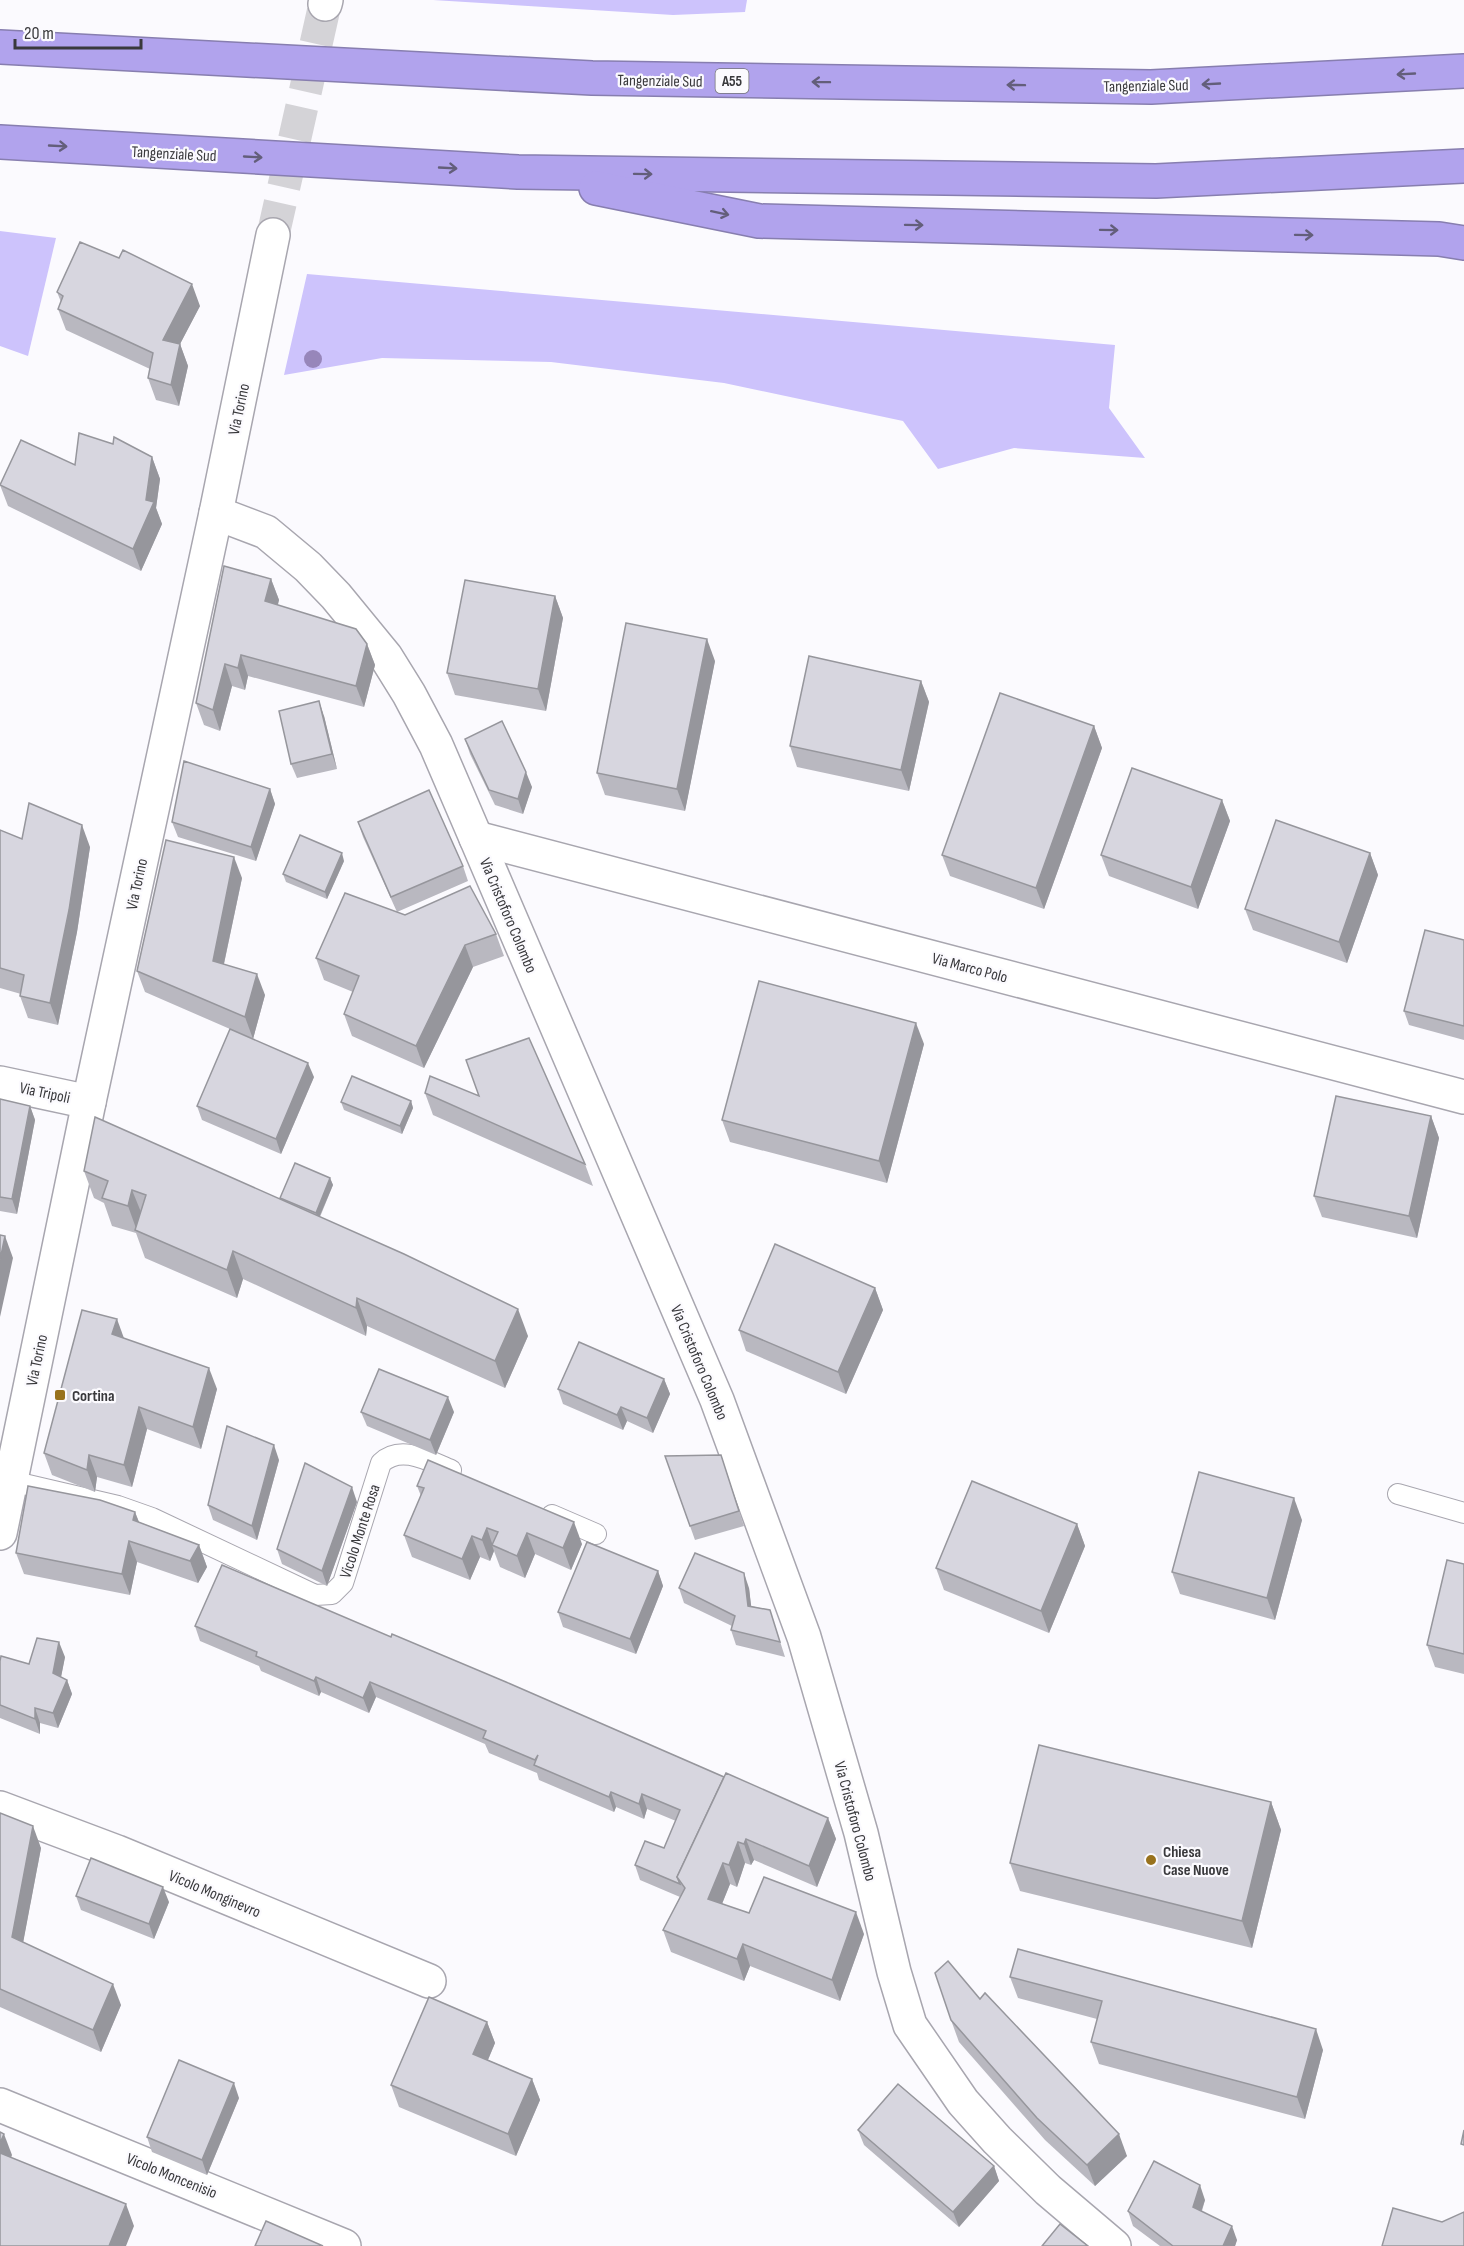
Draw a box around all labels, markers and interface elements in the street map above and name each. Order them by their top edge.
scale bar [15,12,141,50]
text: 20 m [24,23,54,44]
road number: A55 [716,69,748,93]
one-way arrow [1396,69,1416,80]
street label: Tangenziale Sud [617,71,703,92]
one-way arrow [811,76,831,88]
street label: Tangenziale Sud [1103,76,1189,97]
one-way arrow [1201,78,1221,89]
one-way arrow [1006,79,1026,91]
one-way arrow [48,141,68,152]
street label: Tangenziale Sud [131,143,217,166]
one-way arrow [243,152,263,163]
one-way arrow [437,163,457,174]
one-way arrow [632,168,652,180]
one-way arrow [709,208,729,219]
one-way arrow [903,220,923,231]
one-way arrow [1098,225,1118,236]
one-way arrow [1293,230,1313,241]
street label: Via Torino [225,382,254,437]
street label: Via Cristoforo Colombo [475,855,540,976]
street label: Via Torino [123,857,152,912]
street label: Via Marco Polo [930,949,1009,988]
street label: Via Tripoli [18,1079,72,1108]
street label: Via Cristoforo Colombo [666,1302,731,1423]
street label: Via Torino [23,1333,52,1388]
place label: Cortina [72,1387,114,1406]
marker: Cortina [53,1388,67,1402]
street label: Vicolo Monte Rosa [336,1482,385,1581]
street label: Via Cristoforo Colombo [829,1759,880,1883]
place label: Chiesa Case Nuove [1163,1843,1229,1880]
marker: Chiesa Case Nuove [1144,1853,1158,1867]
street label: Vicolo Monginevro [166,1866,263,1922]
street label: Vicolo Moncenisio [123,2150,220,2203]

